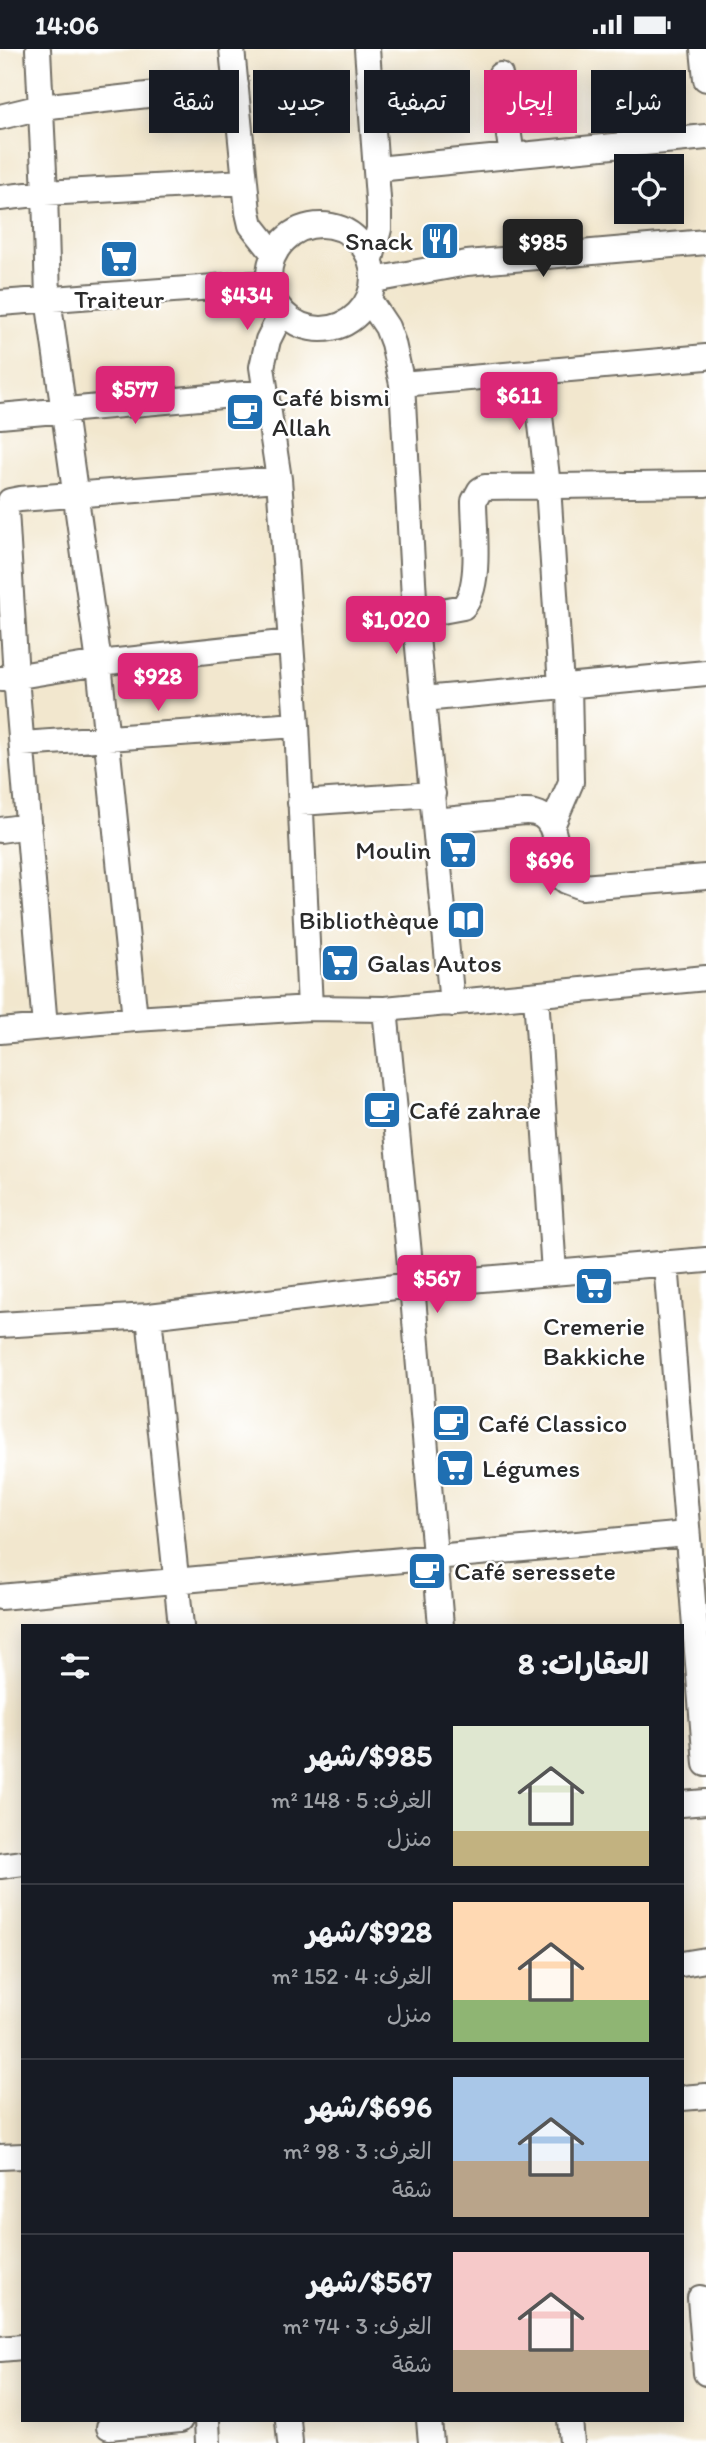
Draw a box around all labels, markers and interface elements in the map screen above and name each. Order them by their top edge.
text: 14:06 [35,9,99,41]
chip: شقة [149,70,239,133]
chip: جديد [253,70,350,133]
chip: تصفية [364,70,470,133]
chip: إيجار [484,70,577,133]
chip: شراء [591,70,686,133]
map controls [614,154,684,224]
button: locate [614,154,684,224]
pin: $985 [502,219,584,279]
restaurant icon: Snack [419,220,461,262]
place label: Snack [345,225,414,257]
text: $985 [519,228,567,256]
supermarket icon: Traiteur [98,238,140,280]
pin: $434 [206,273,288,332]
text: $434 [221,281,273,309]
place label: Traiteur [74,283,165,315]
pin: $577 [94,367,176,426]
pin: $611 [478,373,560,432]
text: $577 [112,375,158,403]
place label: Café bismi Allah [272,381,390,443]
text: $611 [496,381,542,409]
cafe icon: Café bismi Allah [224,391,266,433]
pin: $1,020 [339,597,453,656]
text: $1,020 [362,605,430,633]
pin: $928 [117,653,199,713]
text: $928 [134,662,182,690]
supermarket icon: Moulin [437,829,479,871]
place label: Moulin [355,834,431,866]
pin: $696 [509,837,591,897]
text: $696 [526,846,574,874]
library icon: Bibliothèque [445,899,487,941]
place label: Bibliothèque [299,904,439,936]
supermarket icon: Galas Autos [319,942,361,984]
place label: Galas Autos [367,947,502,979]
cafe icon: Café zahrae [361,1089,403,1131]
place label: Café zahrae [409,1094,541,1126]
pin: $567 [396,1255,478,1315]
text: $567 [413,1264,461,1292]
supermarket icon: Cremerie Bakkiche [573,1265,615,1307]
place label: Cremerie Bakkiche [543,1310,645,1372]
cafe icon: Café Classico [430,1402,472,1444]
place label: Café Classico [478,1407,627,1439]
supermarket icon: Légumes [434,1447,476,1489]
place label: Légumes [482,1452,580,1484]
cafe icon: Café seressete [406,1550,448,1592]
place label: Café seressete [454,1555,616,1587]
text: العقارات: 8 [518,1645,649,1682]
icon: filters [56,1647,94,1685]
text: $985/شهر [306,1737,432,1774]
icon: home [509,1754,593,1838]
text: الغرف: 5 · 148 m² [271,1786,432,1814]
text: منزل [387,1824,432,1852]
text: $928/شهر [306,1913,432,1950]
icon: home [509,1930,593,2014]
text: الغرف: 4 · 152 m² [272,1962,432,1990]
text: منزل [387,2000,432,2028]
text: $696/شهر [307,2088,432,2125]
icon: home [509,2105,593,2189]
text: الغرف: 3 · 98 m² [283,2137,432,2165]
text: شقة [392,2175,432,2203]
text: $567/شهر [308,2263,432,2300]
icon: home [509,2280,593,2364]
text: الغرف: 3 · 74 m² [283,2312,432,2340]
text: شقة [392,2350,432,2378]

